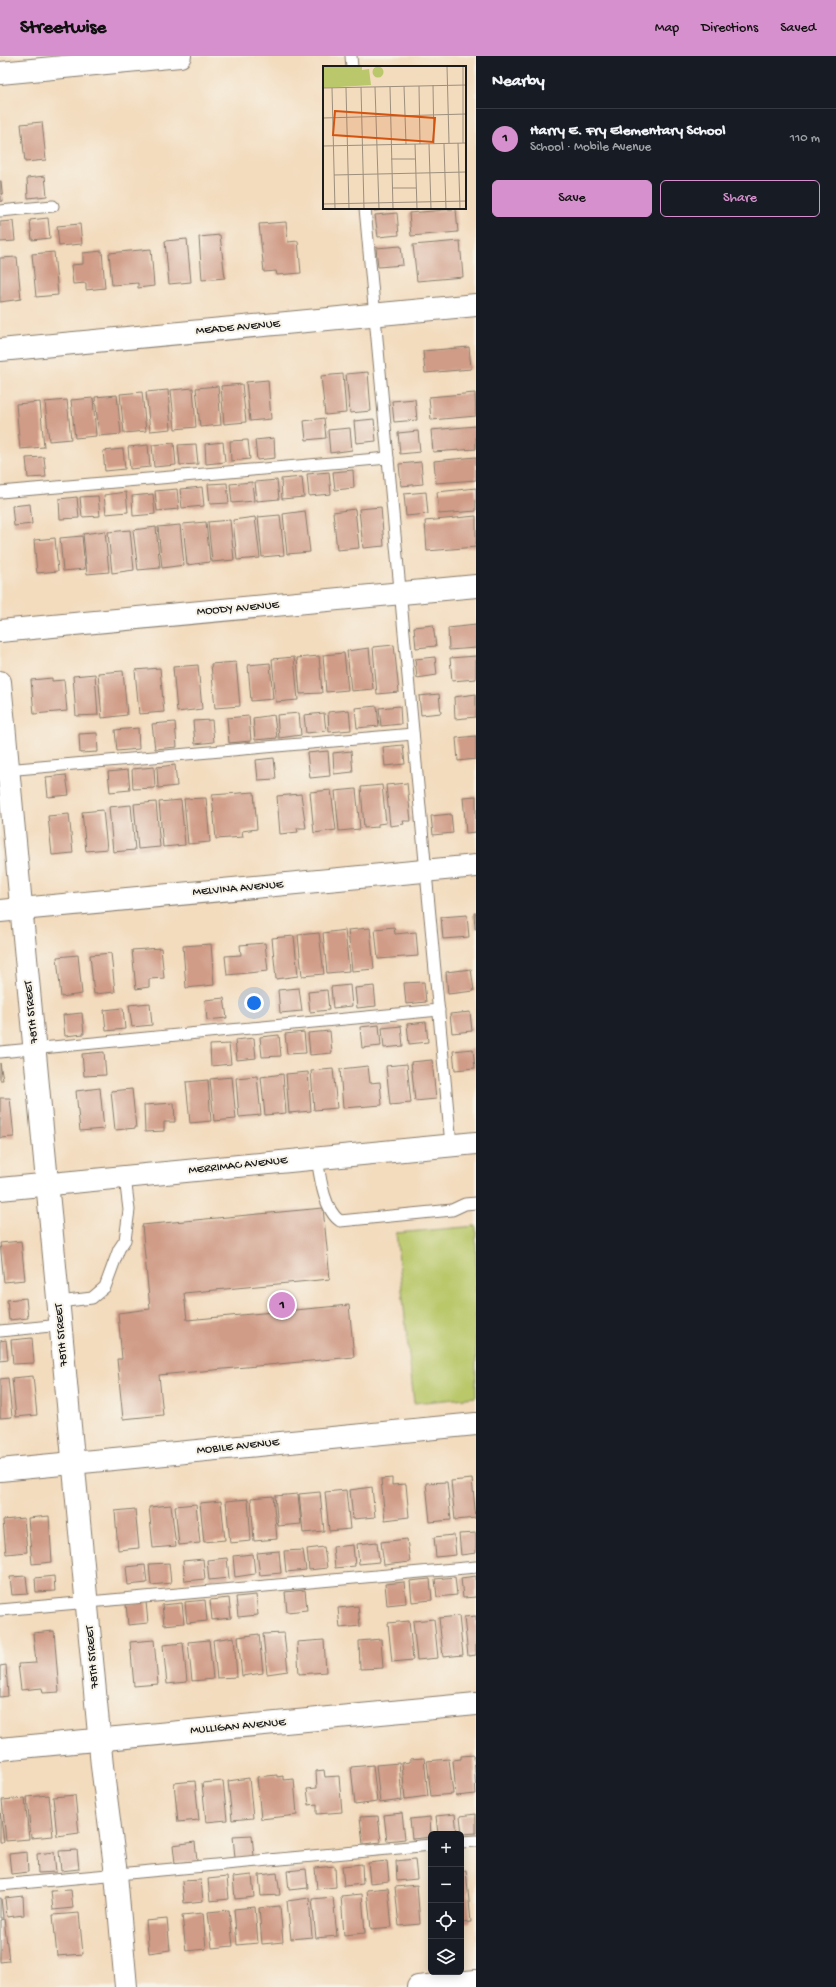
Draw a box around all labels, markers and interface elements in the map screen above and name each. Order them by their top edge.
text: Streetwise [20,17,106,40]
text: Map [655,20,679,37]
text: Directions [701,20,758,37]
text: Saved [780,20,816,37]
inset map [323,66,466,209]
text: Nearby [492,72,545,92]
text: Harry E. Fry Elementary School [530,122,726,140]
text: 1 [502,131,508,146]
text: 110 m [790,131,820,146]
text: School · Mobile Avenue [530,140,651,155]
button: Save [492,180,652,217]
button: Share [660,180,820,217]
street label: MEADE AVENUE [195,317,281,339]
street label: MOODY AVENUE [196,598,280,620]
street label: MELVINA AVENUE [192,878,284,900]
street label: 78TH STREET [22,978,42,1045]
your location [244,993,264,1013]
street label: MERRIMAC AVENUE [188,1154,289,1178]
pin: 1 [269,1290,295,1320]
street label: 78TH STREET [52,1302,72,1368]
street label: MOBILE AVENUE [196,1436,280,1458]
street label: 78TH STREET [83,1624,103,1690]
street label: MULLIGAN AVENUE [190,1716,287,1738]
map controls [428,1831,464,1975]
button: + [428,1831,464,1867]
button: − [428,1867,464,1903]
button: locate [428,1903,464,1939]
button: layers [428,1939,464,1975]

